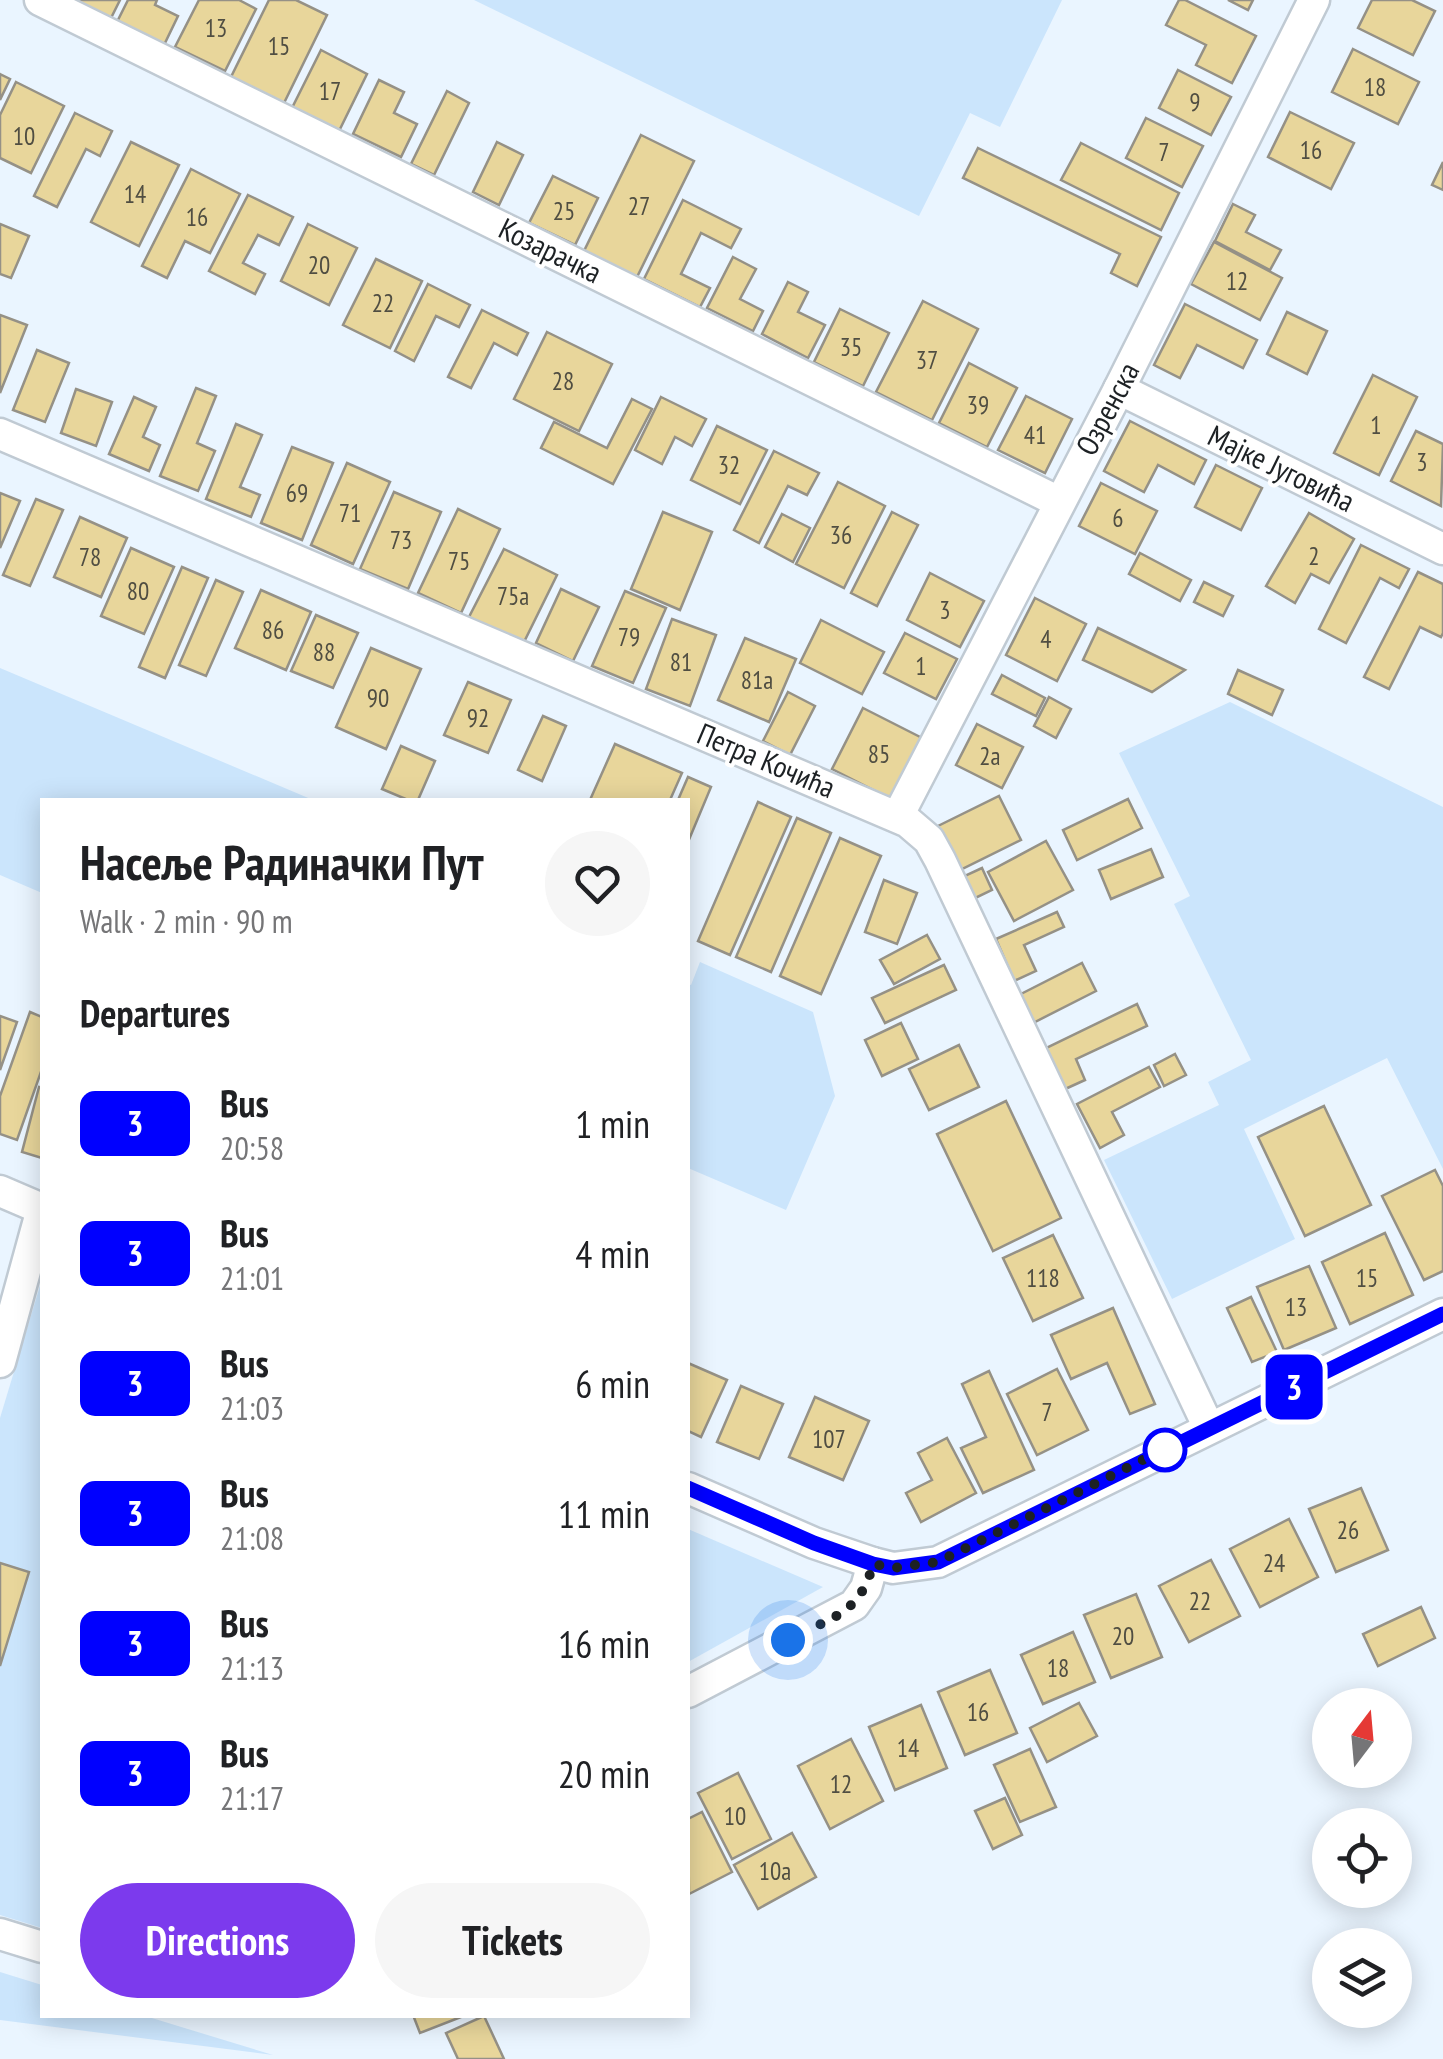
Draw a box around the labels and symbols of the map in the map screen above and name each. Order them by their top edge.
house number: 13 [205,12,227,44]
house number: 15 [268,30,290,62]
house number: 18 [1364,71,1386,103]
house number: 17 [319,75,341,107]
house number: 9 [1189,86,1201,118]
house number: 10 [13,120,35,152]
house number: 16 [1300,134,1322,166]
house number: 7 [1158,136,1170,168]
house number: 14 [124,178,146,210]
house number: 27 [628,190,650,222]
house number: 25 [553,195,575,227]
house number: 16 [186,201,208,233]
street label: Козарачка [493,208,608,291]
house number: 20 [308,249,330,281]
house number: 12 [1226,265,1248,297]
house number: 22 [372,287,394,319]
house number: 35 [840,331,862,363]
house number: 37 [916,344,938,376]
street label: Озренска [1066,355,1147,461]
house number: 28 [552,365,574,397]
house number: 39 [967,389,989,421]
house number: 1 [1370,409,1382,441]
street label: Мајке Југовића [1202,415,1361,520]
house number: 41 [1024,419,1046,451]
house number: 3 [1416,446,1428,478]
house number: 32 [718,449,740,481]
house number: 69 [286,477,308,509]
house number: 71 [339,497,361,529]
house number: 6 [1112,502,1124,534]
house number: 36 [830,519,852,551]
house number: 73 [390,524,412,556]
house number: 2 [1308,540,1320,572]
house number: 78 [79,541,101,573]
house number: 75 [448,545,470,577]
house number: 80 [127,575,149,607]
house number: 75a [497,580,529,612]
house number: 3 [939,594,951,626]
house number: 86 [262,614,284,646]
house number: 79 [618,621,640,653]
house number: 4 [1040,623,1052,655]
house number: 88 [313,636,335,668]
house number: 81 [670,646,692,678]
house number: 1 [915,650,927,682]
house number: 81a [741,664,773,696]
house number: 90 [367,682,389,714]
house number: 92 [467,702,489,734]
street label: Петра Кочића [692,713,841,806]
house number: 85 [868,738,890,770]
house number: 2a [979,740,1001,772]
house number: 118 [1026,1262,1060,1294]
house number: 15 [1356,1262,1378,1294]
house number: 13 [1285,1291,1307,1323]
line badge: 3 [1262,1354,1326,1420]
house number: 7 [1041,1396,1053,1428]
house number: 107 [812,1423,846,1455]
unlabelled marker [1144,1429,1186,1471]
house number: 26 [1337,1514,1359,1546]
house number: 24 [1263,1547,1285,1579]
house number: 22 [1189,1585,1211,1617]
your location [763,1615,813,1665]
house number: 20 [1112,1620,1134,1652]
house number: 18 [1047,1652,1069,1684]
north arrow [1312,1688,1412,1788]
house number: 16 [967,1696,989,1728]
house number: 14 [897,1732,919,1764]
house number: 12 [830,1768,852,1800]
house number: 10 [724,1800,746,1832]
house number: 10a [759,1855,791,1887]

